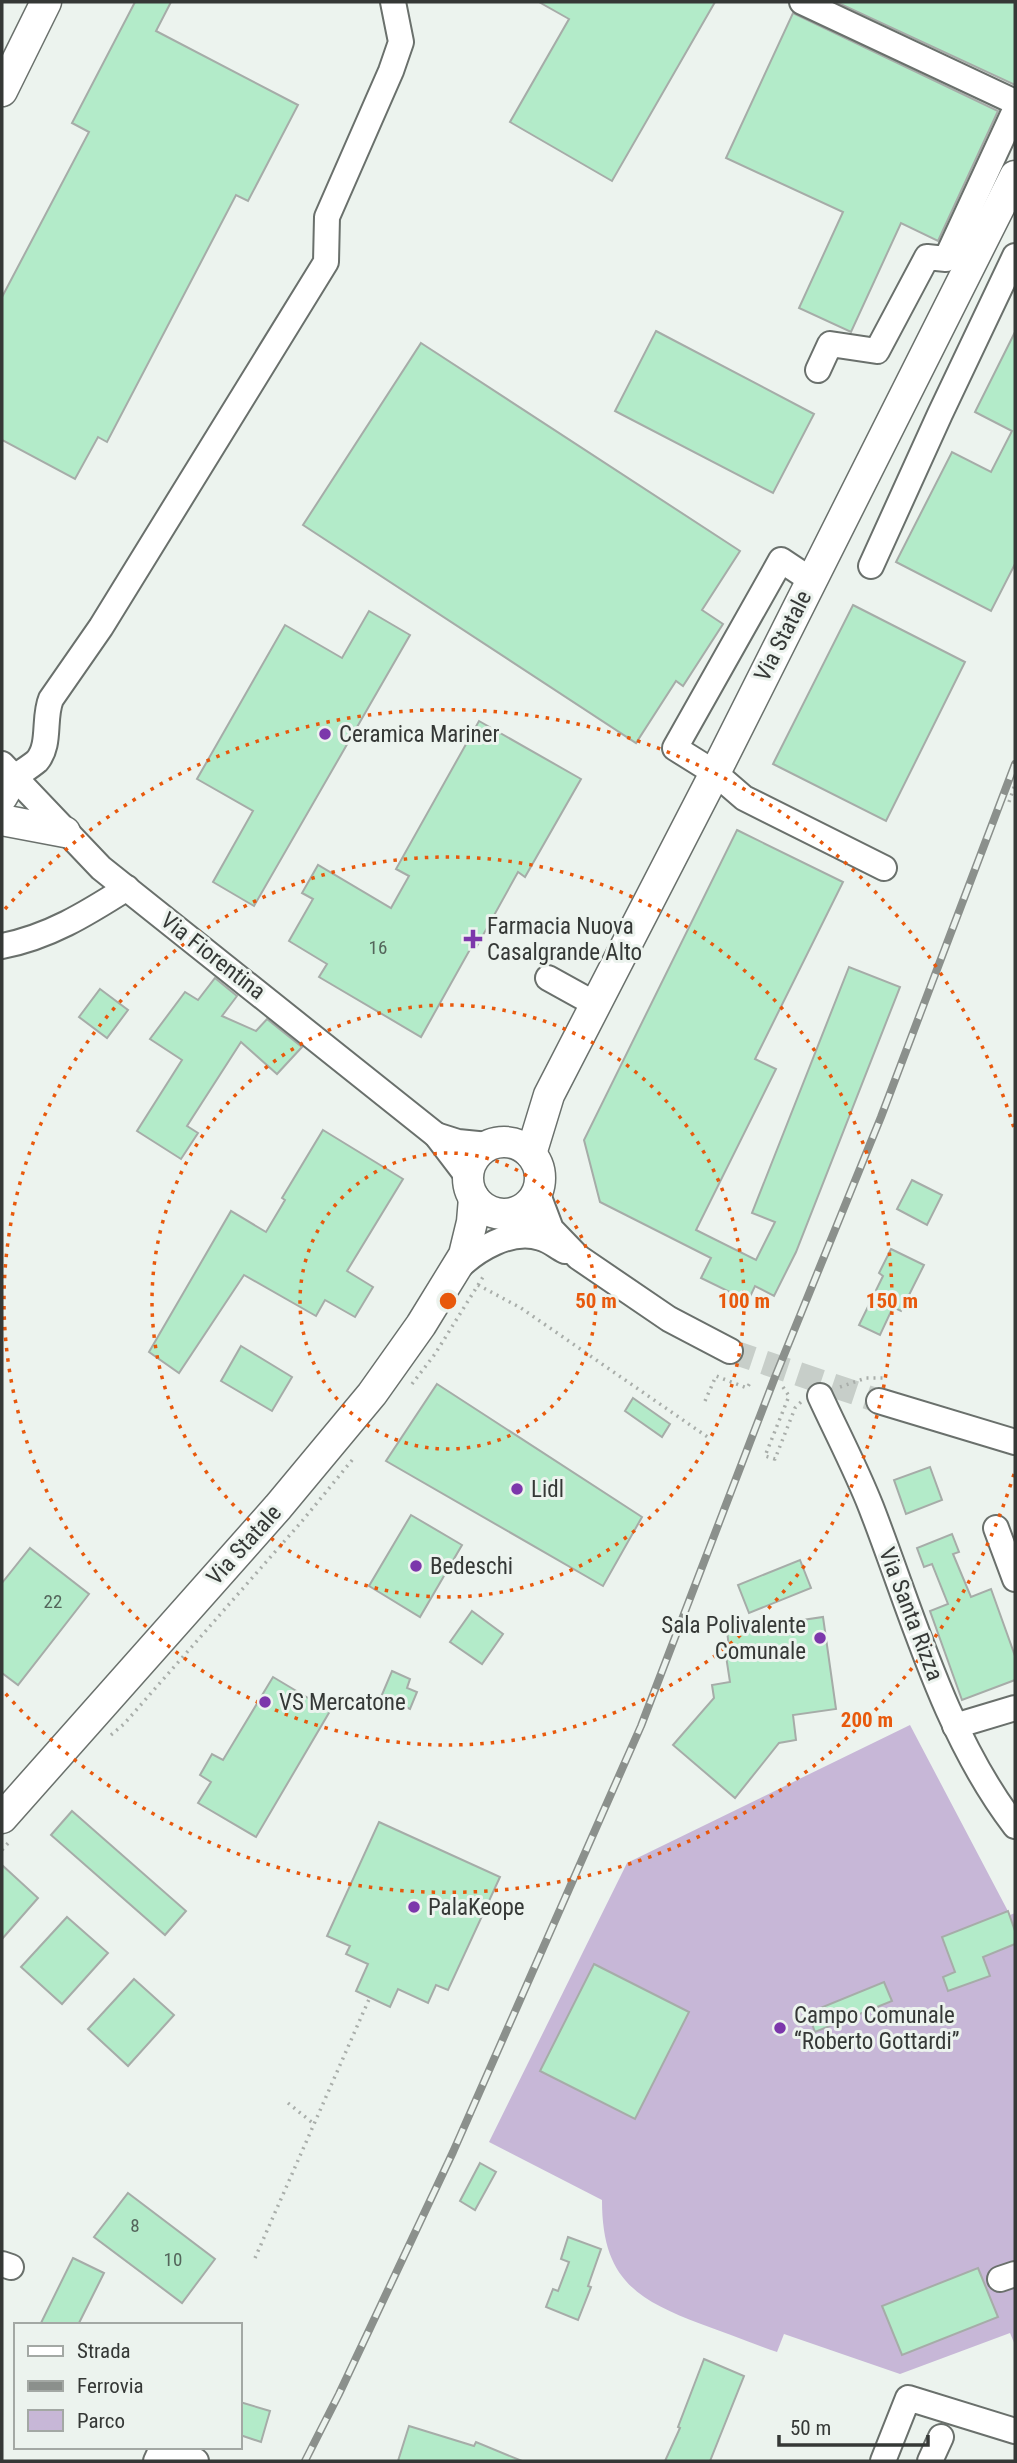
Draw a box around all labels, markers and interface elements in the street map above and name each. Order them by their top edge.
street label: Via Statale [749,586,817,686]
place label: Ceramica Mariner [339,721,500,748]
marker: Ceramica Mariner [317,726,333,742]
street label: Via Fiorentina [155,907,271,1005]
place label: Farmacia Nuova Casalgrande Alto [487,913,642,966]
marker: Farmacia Nuova Casalgrande Alto [465,931,481,947]
house number: 16 [369,936,387,959]
centre of rings [436,1289,460,1313]
text: 50 m [575,1289,617,1313]
text: 100 m [718,1289,770,1313]
text: 150 m [866,1289,918,1313]
place label: Lidl [531,1476,564,1503]
marker: Lidl [509,1481,525,1497]
street label: Via Statale [201,1500,287,1590]
street label: Via Santa Rizza [873,1544,949,1684]
place label: Bedeschi [430,1553,513,1580]
marker: Bedeschi [408,1558,424,1574]
house number: 22 [44,1590,62,1613]
place label: Sala Polivalente Comunale [661,1612,806,1665]
marker: Sala Polivalente Comunale [812,1630,828,1646]
place label: VS Mercatone [279,1689,406,1716]
marker: VS Mercatone [257,1694,273,1710]
text: 200 m [841,1708,893,1732]
place label: PalaKeope [428,1894,525,1921]
marker: PalaKeope [406,1899,422,1915]
place label: Campo Comunale “Roberto Gottardi” [794,2002,960,2055]
marker: Campo Comunale “Roberto Gottardi” [772,2020,788,2036]
house number: 8 [130,2214,140,2237]
house number: 10 [164,2248,182,2271]
legend [14,2323,242,2449]
text: Strada [77,2339,131,2363]
text: Ferrovia [77,2374,144,2398]
scale bar [779,2404,928,2448]
text: Parco [77,2409,125,2433]
text: 50 m [790,2416,831,2440]

